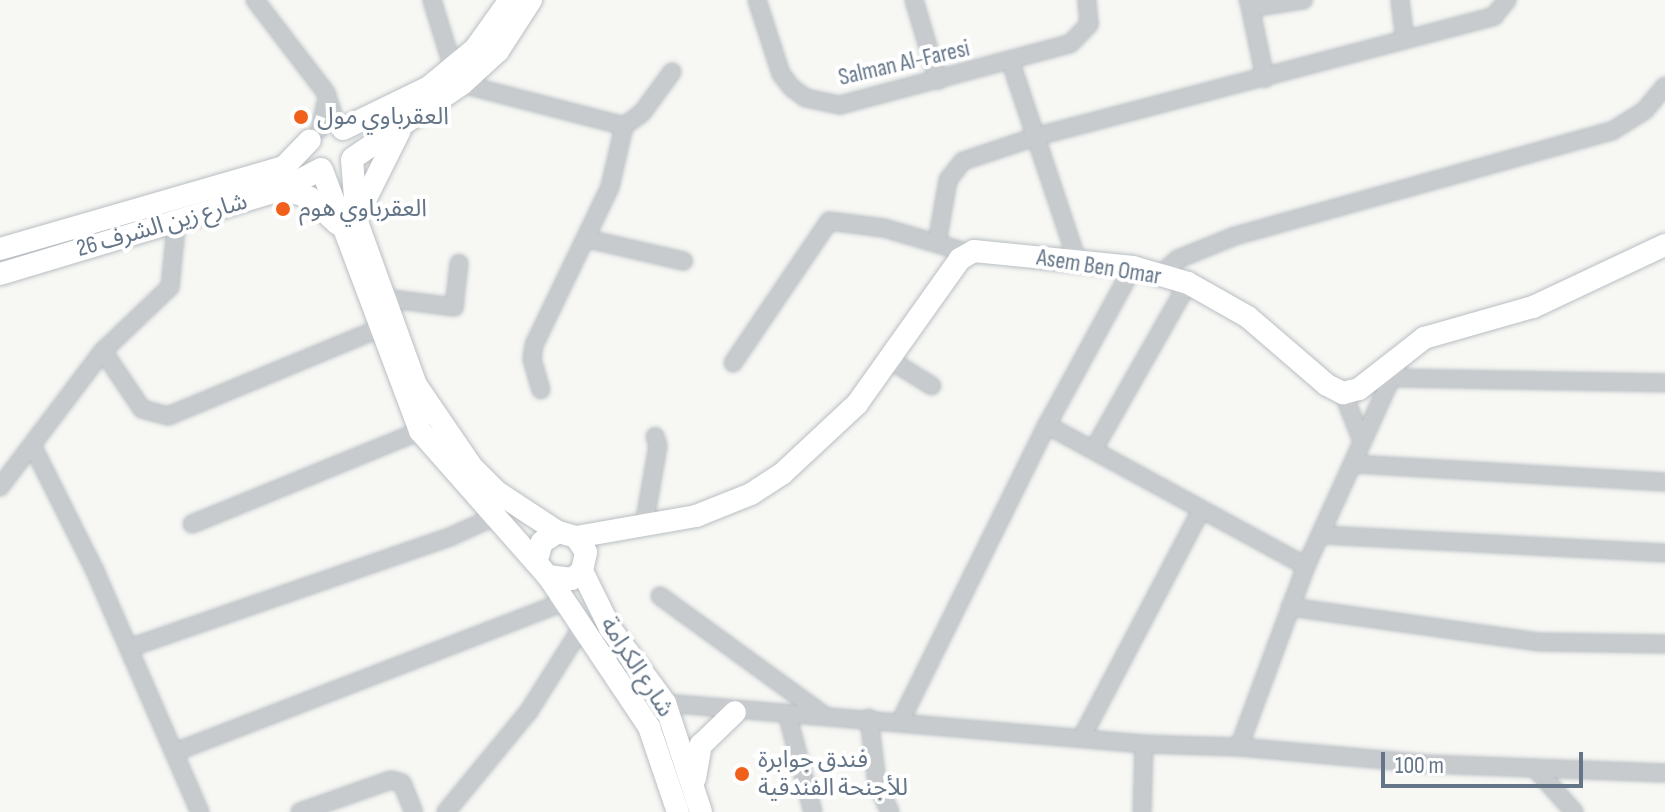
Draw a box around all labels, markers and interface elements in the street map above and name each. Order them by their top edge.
street label: Salman Al-Faresi [836,34,972,92]
place label: العقرباوي مول [317,103,449,131]
marker: العقرباوي مول [292,108,310,126]
street label: شارع زين الشرف 26 [73,187,251,263]
place label: العقرباوي هوم [299,195,427,223]
marker: العقرباوي هوم [274,200,292,218]
street label: Asem Ben Omar [1035,243,1163,291]
street label: شارع الكرامة [594,612,680,722]
scale bar [1385,736,1587,786]
place label: فندق جوابرة للأجنحة الفندقية [758,746,908,802]
text: 100 m [1395,751,1444,780]
marker: فندق جوابرة للأجنحة الفندقية [733,765,751,783]

